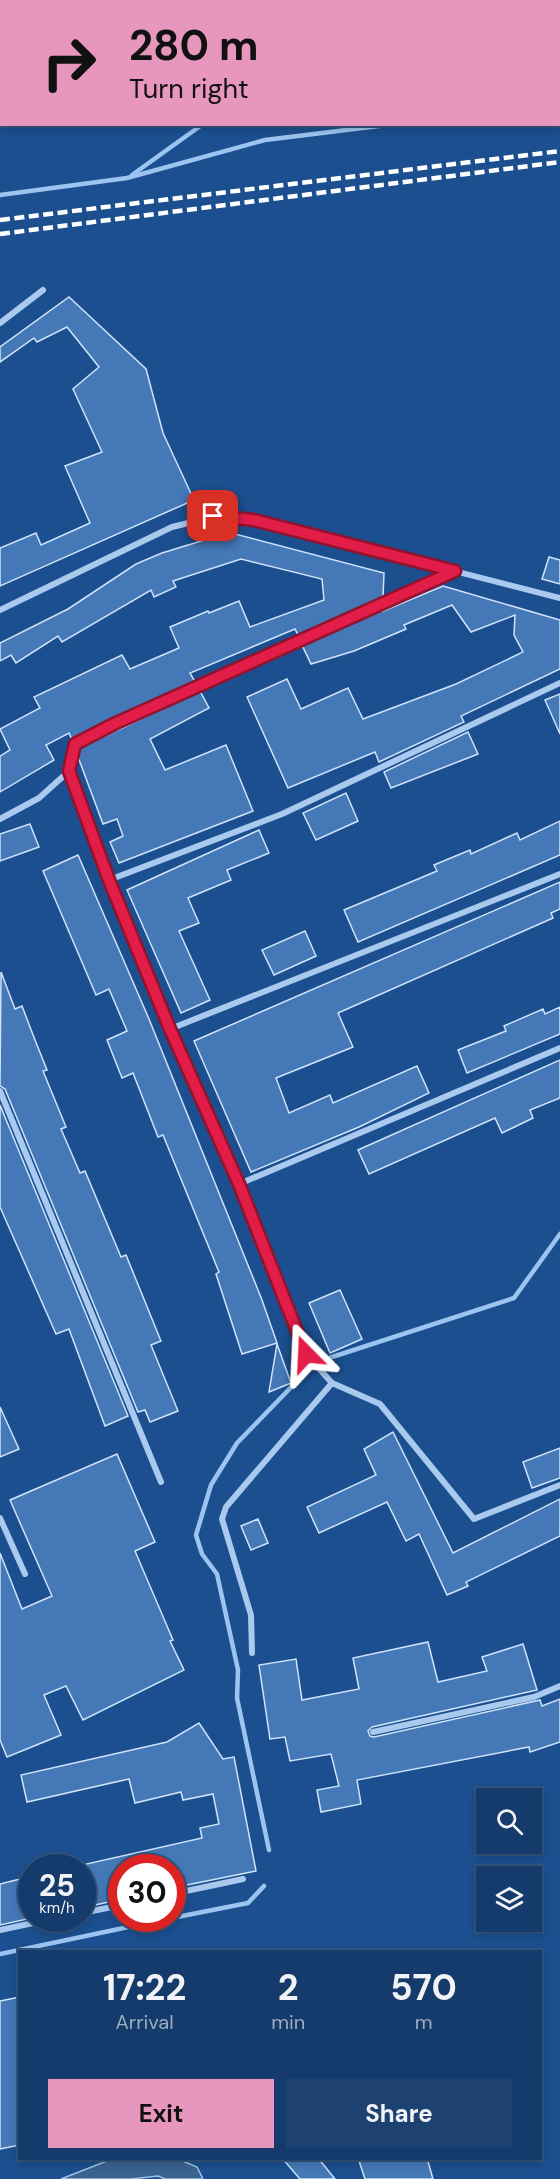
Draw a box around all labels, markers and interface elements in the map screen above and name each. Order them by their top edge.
text: 280 m [129,18,259,73]
icon: right [30,24,108,102]
text: Turn right [129,71,249,106]
pin [187,490,238,541]
icon: arrive [196,499,229,532]
position arrow [274,1322,338,1386]
map controls [476,1788,542,1932]
button: search [476,1788,542,1854]
speed limit sign: 30 [108,1854,186,1932]
text: 25 [39,1866,75,1905]
button: layers [476,1866,542,1932]
text: km/h [39,1898,75,1918]
text: 17:22 [103,1964,186,2011]
text: 2 [278,1964,299,2011]
text: 570 [390,1964,457,2011]
text: Arrival [115,2009,174,2035]
text: min [271,2009,305,2035]
text: m [415,2009,433,2035]
button: Exit [48,2079,274,2148]
button: Share [286,2079,512,2148]

